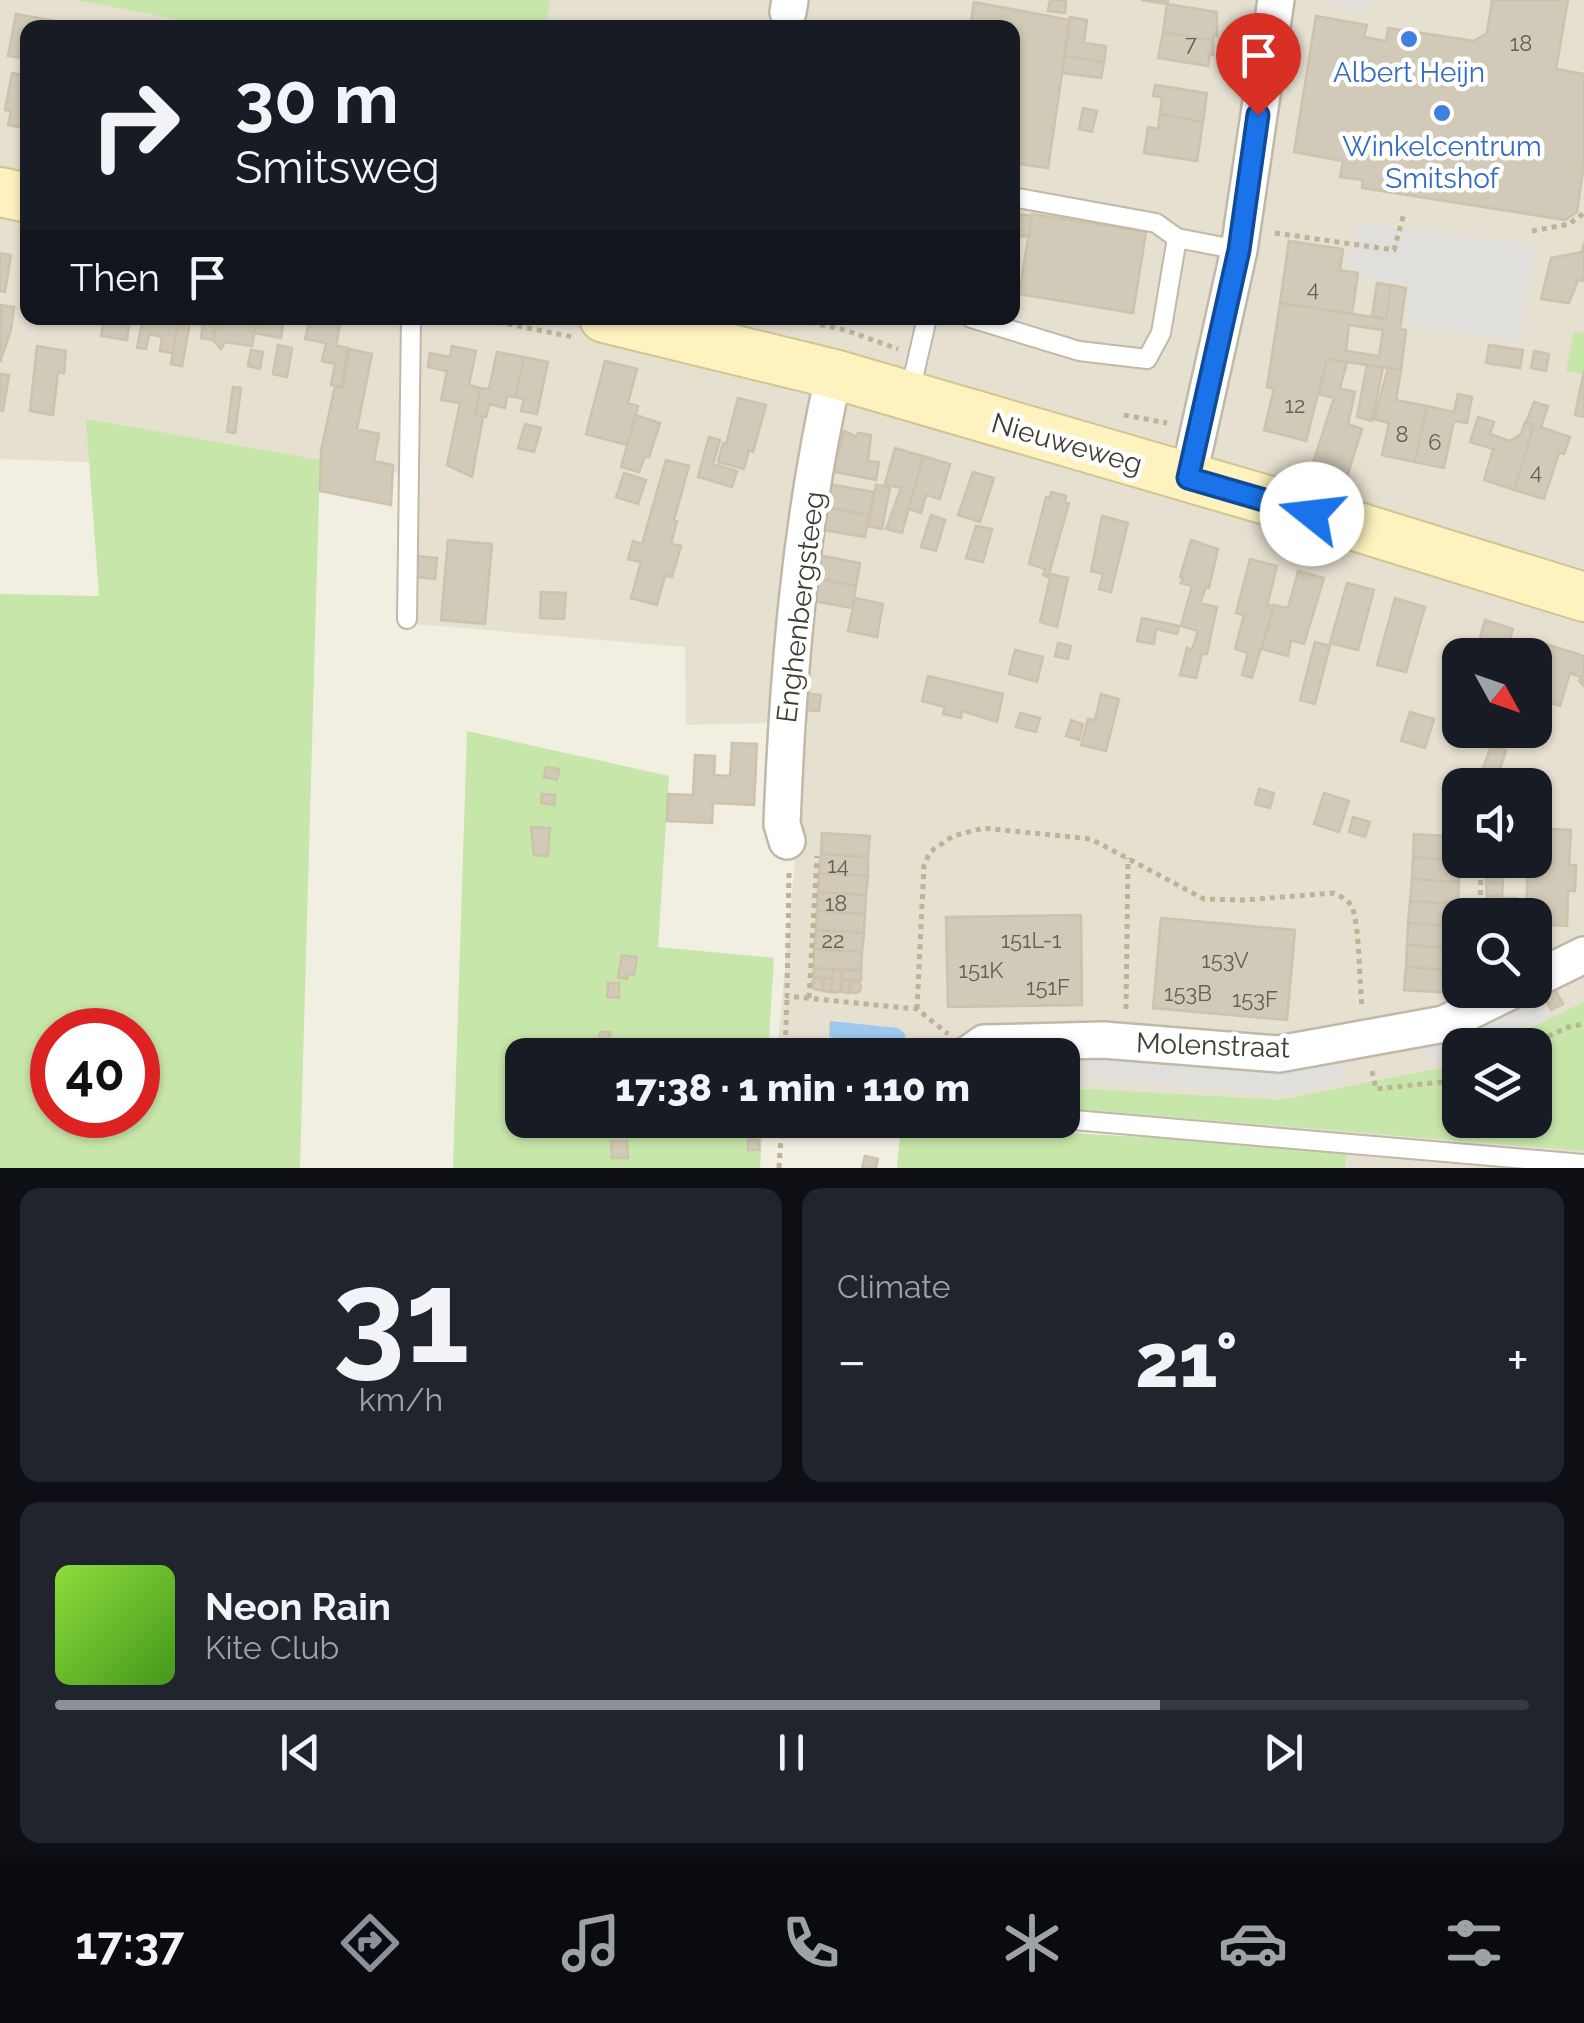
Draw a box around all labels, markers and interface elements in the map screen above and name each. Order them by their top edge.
pin [1216,13,1301,116]
icon: arrive [1231,28,1286,83]
marker: Albert Heijn [1398,28,1420,50]
house number: 7 [1185,30,1197,56]
house number: 18 [1510,30,1532,56]
place label: Albert Heijn [1333,56,1485,89]
text: 30 m [235,57,399,139]
icon: right [70,60,200,190]
marker: Winkelcentrum Smitshof [1431,102,1453,124]
place label: Winkelcentrum Smitshof [1342,130,1542,195]
text: Smitsweg [235,141,440,194]
icon: arrive [180,250,235,305]
text: Then [70,255,160,300]
house number: 4 [1307,275,1319,301]
house number: 12 [1285,392,1305,418]
street label: Nieuweweg [988,406,1146,481]
house number: 8 [1395,421,1409,447]
house number: 6 [1428,429,1442,455]
house number: 4 [1530,458,1542,484]
position arrow [1260,462,1364,566]
street label: Enghenbergsteeg [770,489,831,725]
north arrow [1442,638,1552,748]
map controls [1442,638,1552,1138]
button: sound [1442,768,1552,878]
house number: 14 [827,852,849,878]
house number: 18 [825,890,847,916]
button: search [1442,898,1552,1008]
house number: 22 [822,927,844,953]
house number: 151L-1 [1001,927,1061,953]
house number: 153V [1201,947,1249,973]
house number: 151K [959,957,1004,983]
house number: 151F [1026,974,1070,1000]
house number: 153B [1164,980,1212,1006]
house number: 153F [1232,986,1278,1012]
speed limit sign: 40 [30,1008,160,1138]
street label: Molenstraat [1136,1026,1291,1065]
button: layers [1442,1028,1552,1138]
text: 17:38 · 1 min · 110 m [615,1065,970,1110]
text: 31 [333,1240,469,1392]
text: Climate [837,1268,951,1305]
text: 21° [1135,1316,1238,1405]
text: − [837,1328,867,1393]
text: + [1506,1328,1529,1393]
text: km/h [359,1381,443,1418]
text: Neon Rain [205,1584,391,1629]
text: Kite Club [205,1629,339,1666]
icon: previous [273,1725,328,1780]
icon: pause [764,1725,819,1780]
icon: next [1256,1725,1311,1780]
icon: directions [335,1908,405,1978]
icon: music [556,1908,626,1978]
icon: phone [776,1908,846,1978]
icon: climate [997,1908,1067,1978]
icon: car [1218,1908,1288,1978]
icon: filters [1439,1908,1509,1978]
text: 17:37 [75,1917,184,1970]

